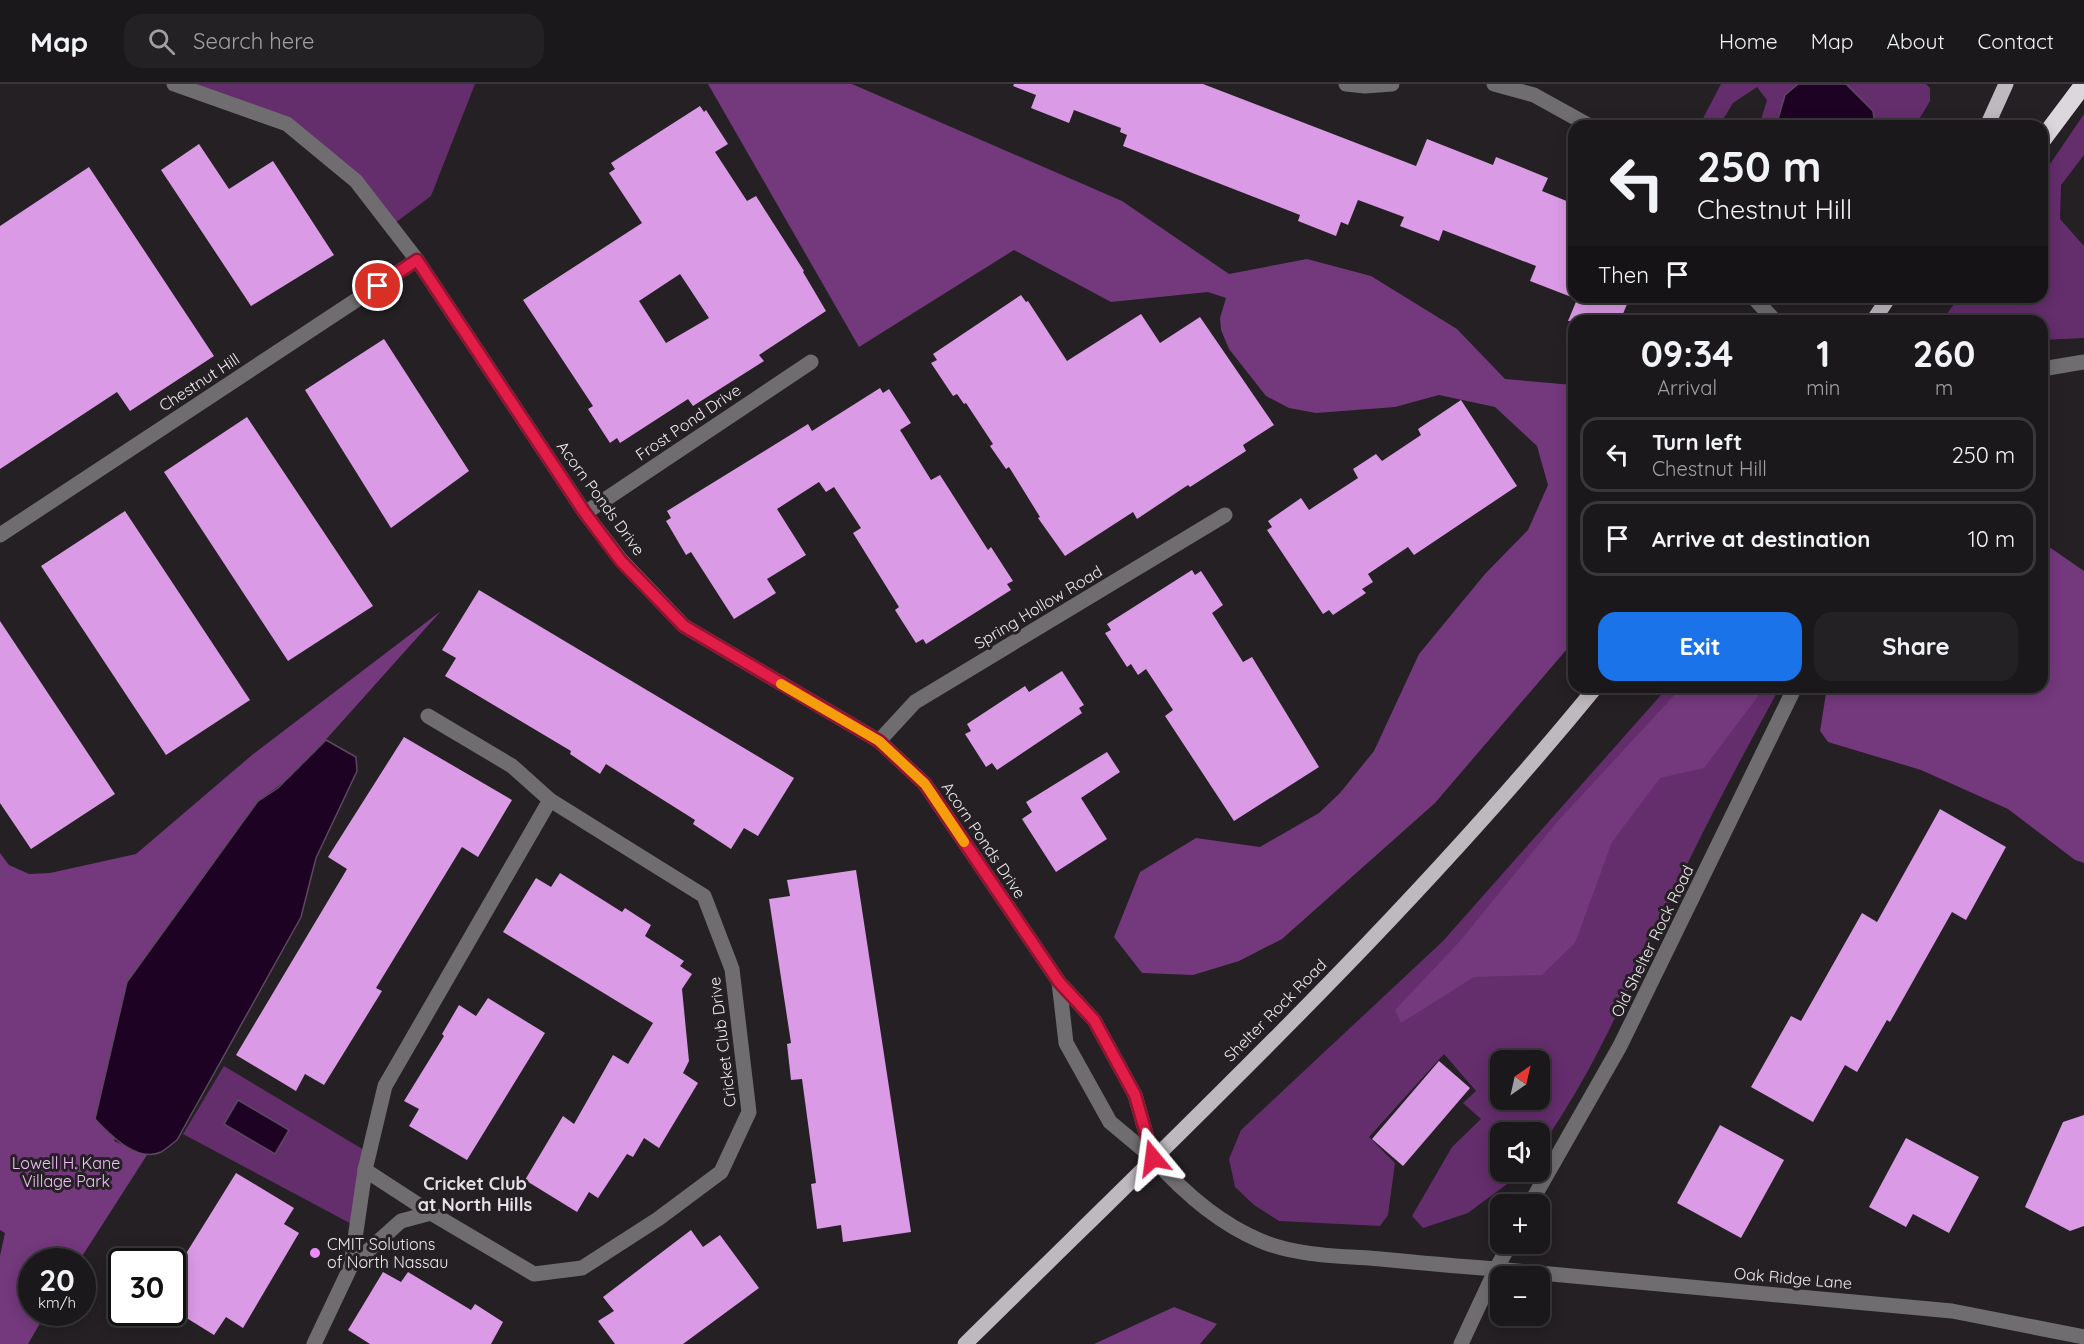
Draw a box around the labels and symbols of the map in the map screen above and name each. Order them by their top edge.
pin [352,260,403,311]
street label: Chestnut Hill [155,349,243,415]
street label: Frost Pond Drive [632,379,744,465]
street label: Acorn Ponds Drive [553,437,649,559]
street label: Spring Hollow Road [970,561,1106,653]
street label: Acorn Ponds Drive [938,778,1030,902]
street label: Old Shelter Rock Road [1606,862,1698,1020]
street label: Shelter Rock Road [1220,955,1330,1065]
street label: Cricket Club Drive [704,976,740,1108]
north arrow [1490,1050,1550,1110]
position arrow [1121,1126,1185,1190]
park label: Lowell H. Kane Village Park [12,1153,120,1191]
district label: Cricket Club at North Hills [418,1172,533,1216]
place label: CMIT Solutions of North Nassau [327,1234,448,1272]
marker: CMIT Solutions of North Nassau [308,1246,322,1260]
speed limit sign: 30 [108,1248,186,1326]
street label: Oak Ridge Lane [1733,1263,1853,1293]

